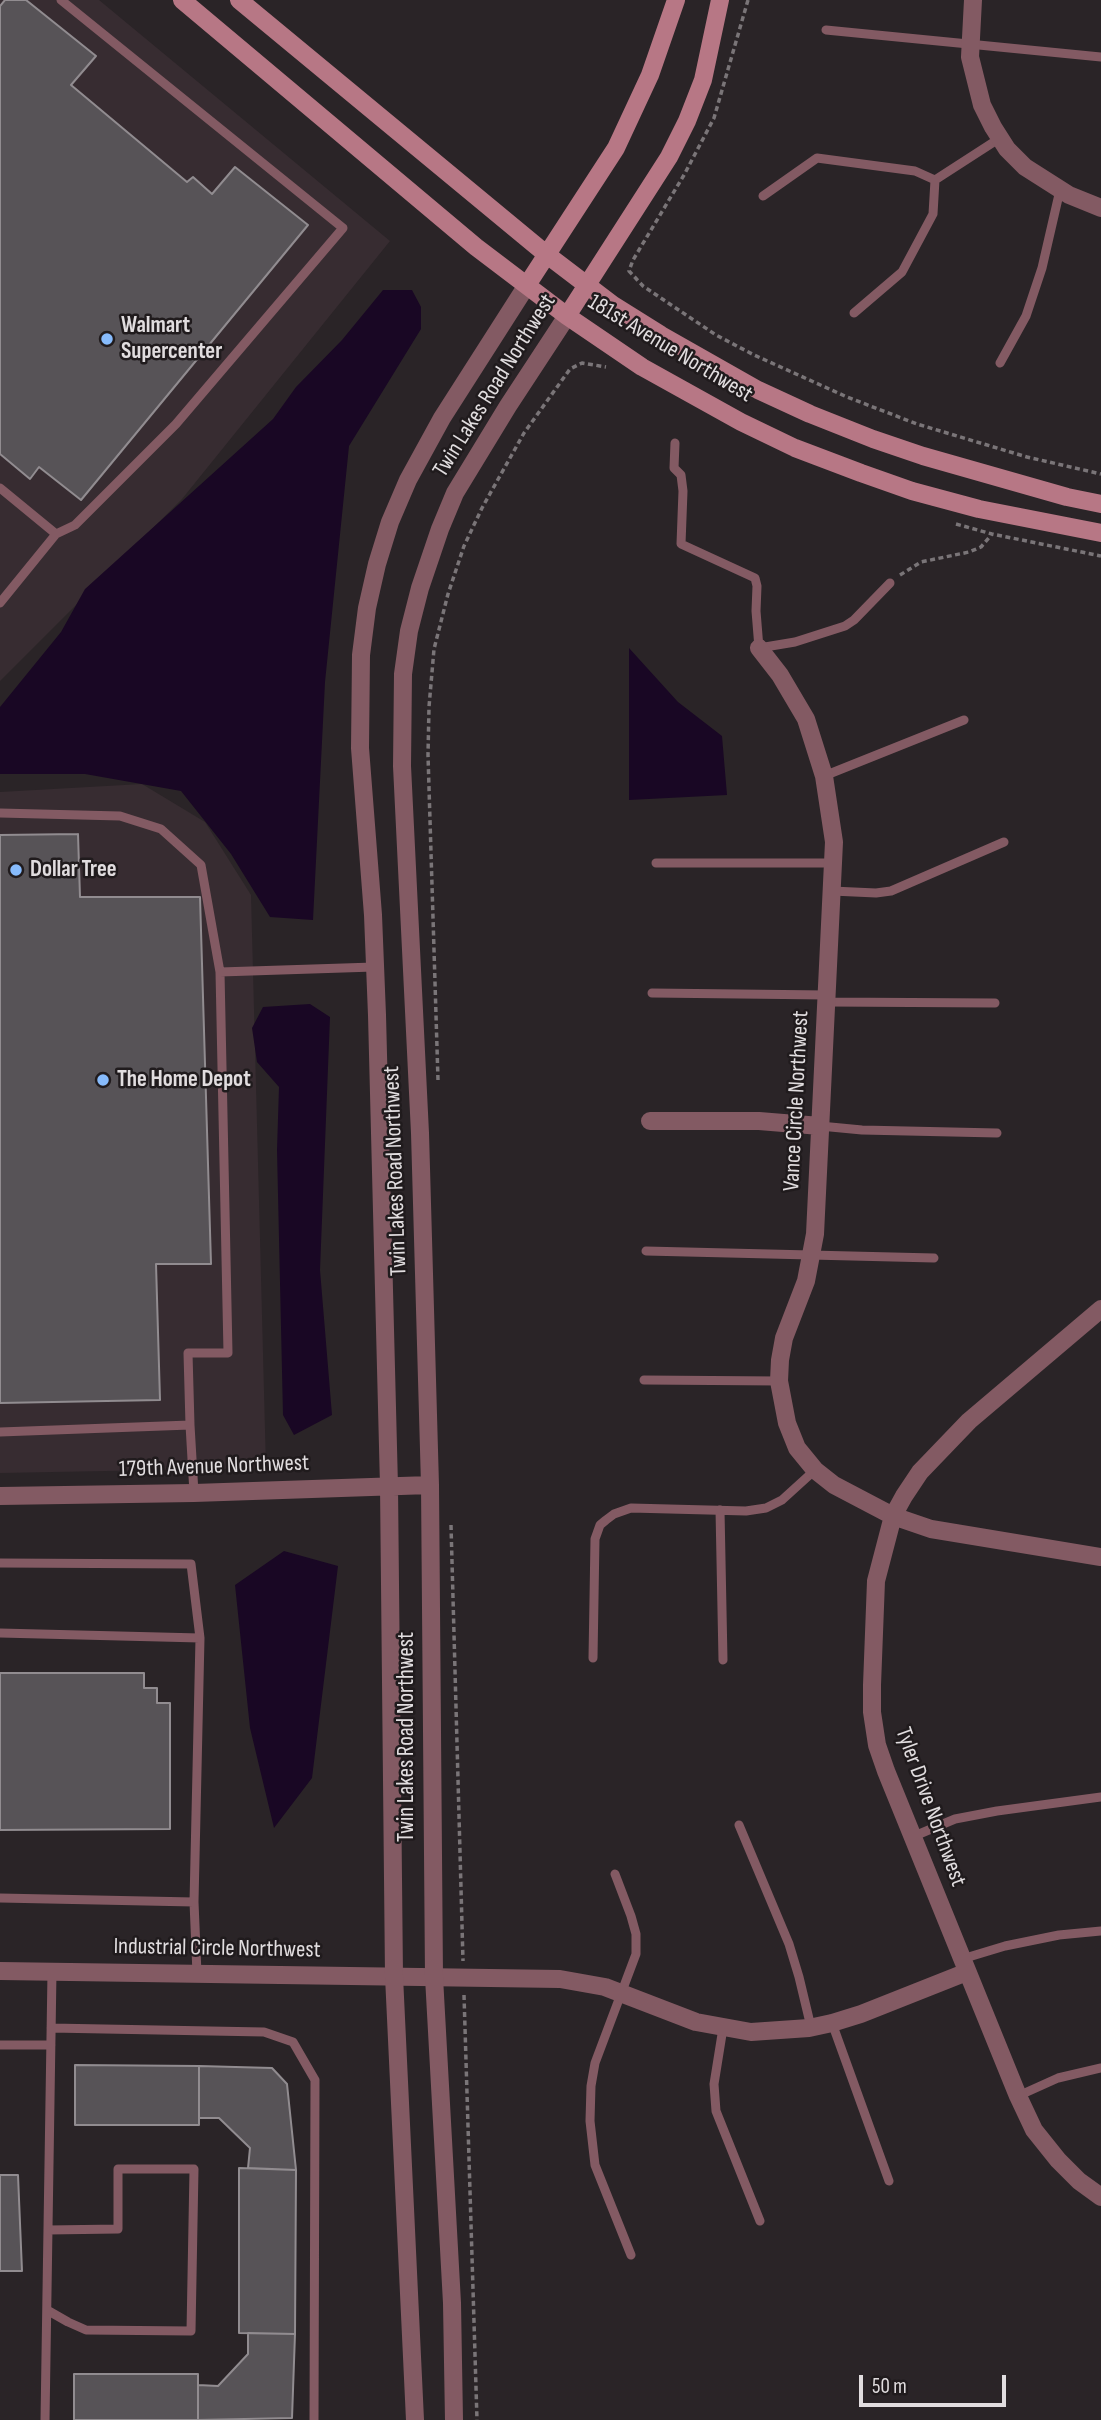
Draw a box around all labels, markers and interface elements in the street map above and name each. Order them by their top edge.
street label: 181st Avenue Northwest [583,289,757,409]
street label: Twin Lakes Road Northwest [428,290,562,482]
place label: Walmart Supercenter [121,312,222,366]
marker: Walmart Supercenter [99,331,115,347]
place label: Dollar Tree [30,856,117,884]
marker: Dollar Tree [8,862,24,878]
street label: Vance Circle Northwest [778,1010,816,1192]
street label: Twin Lakes Road Northwest [379,1065,413,1277]
place label: The Home Depot [117,1066,251,1094]
marker: The Home Depot [95,1072,111,1088]
street label: 179th Avenue Northwest [118,1450,310,1484]
street label: Twin Lakes Road Northwest [393,1632,421,1842]
street label: Tyler Drive Northwest [888,1724,972,1890]
street label: Industrial Circle Northwest [113,1933,321,1965]
scale bar [863,2360,1010,2404]
text: 50 m [872,2374,907,2399]

